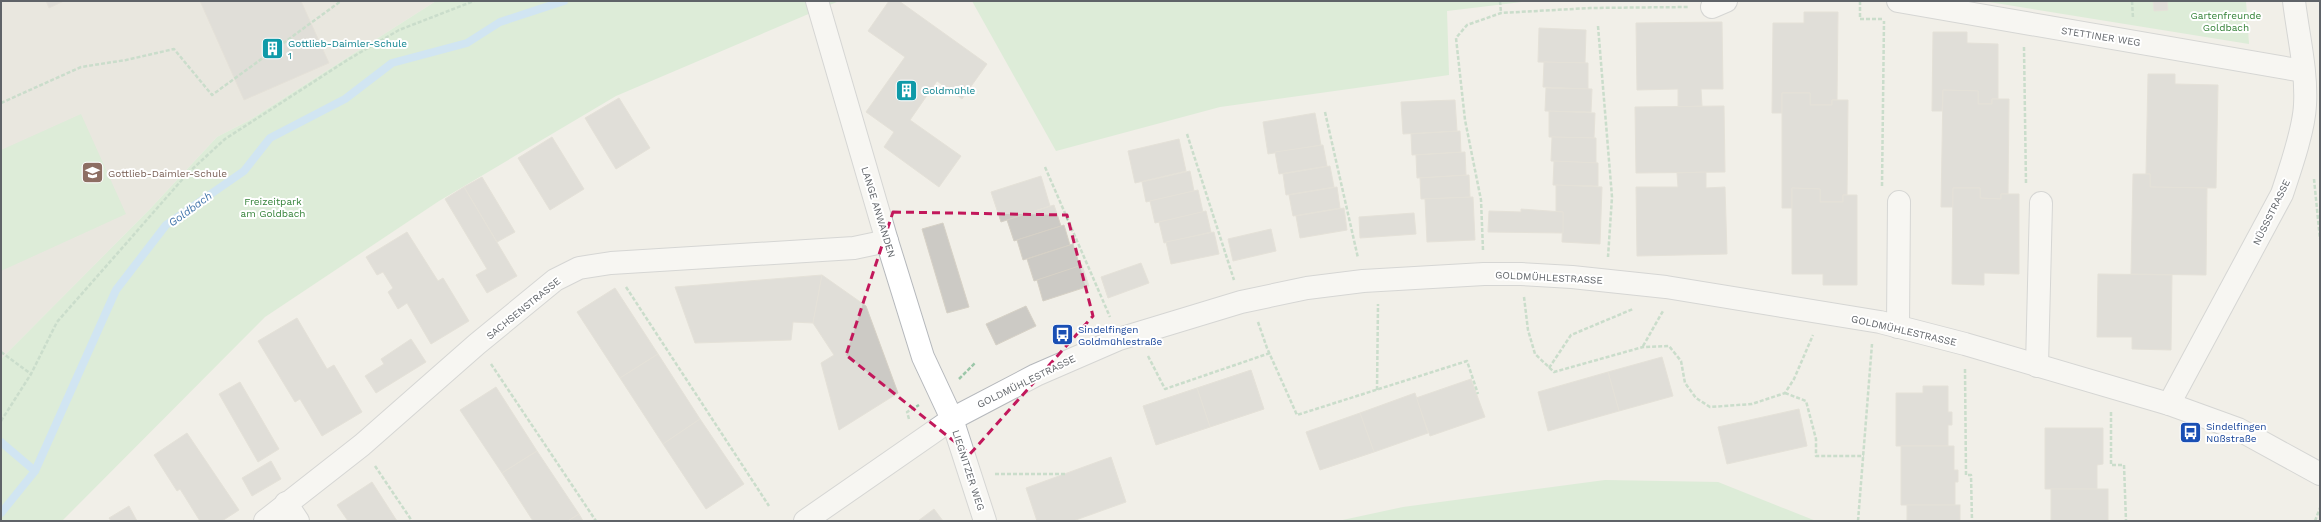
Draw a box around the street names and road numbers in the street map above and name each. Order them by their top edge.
street label: STETTINER WEG [2060,25,2141,48]
street label: LANGE ANWANDEN [859,165,898,259]
street label: NÜSSSTRASSE [2251,178,2292,247]
street label: GOLDMÜHLESTRASSE [1495,269,1603,286]
street label: SACHSENSTRASSE [484,275,562,341]
street label: GOLDMÜHLESTRASSE [1850,313,1958,348]
street label: GOLDMÜHLESTRASSE [975,353,1077,410]
street label: LIEGNITZER WEG [950,428,987,512]

